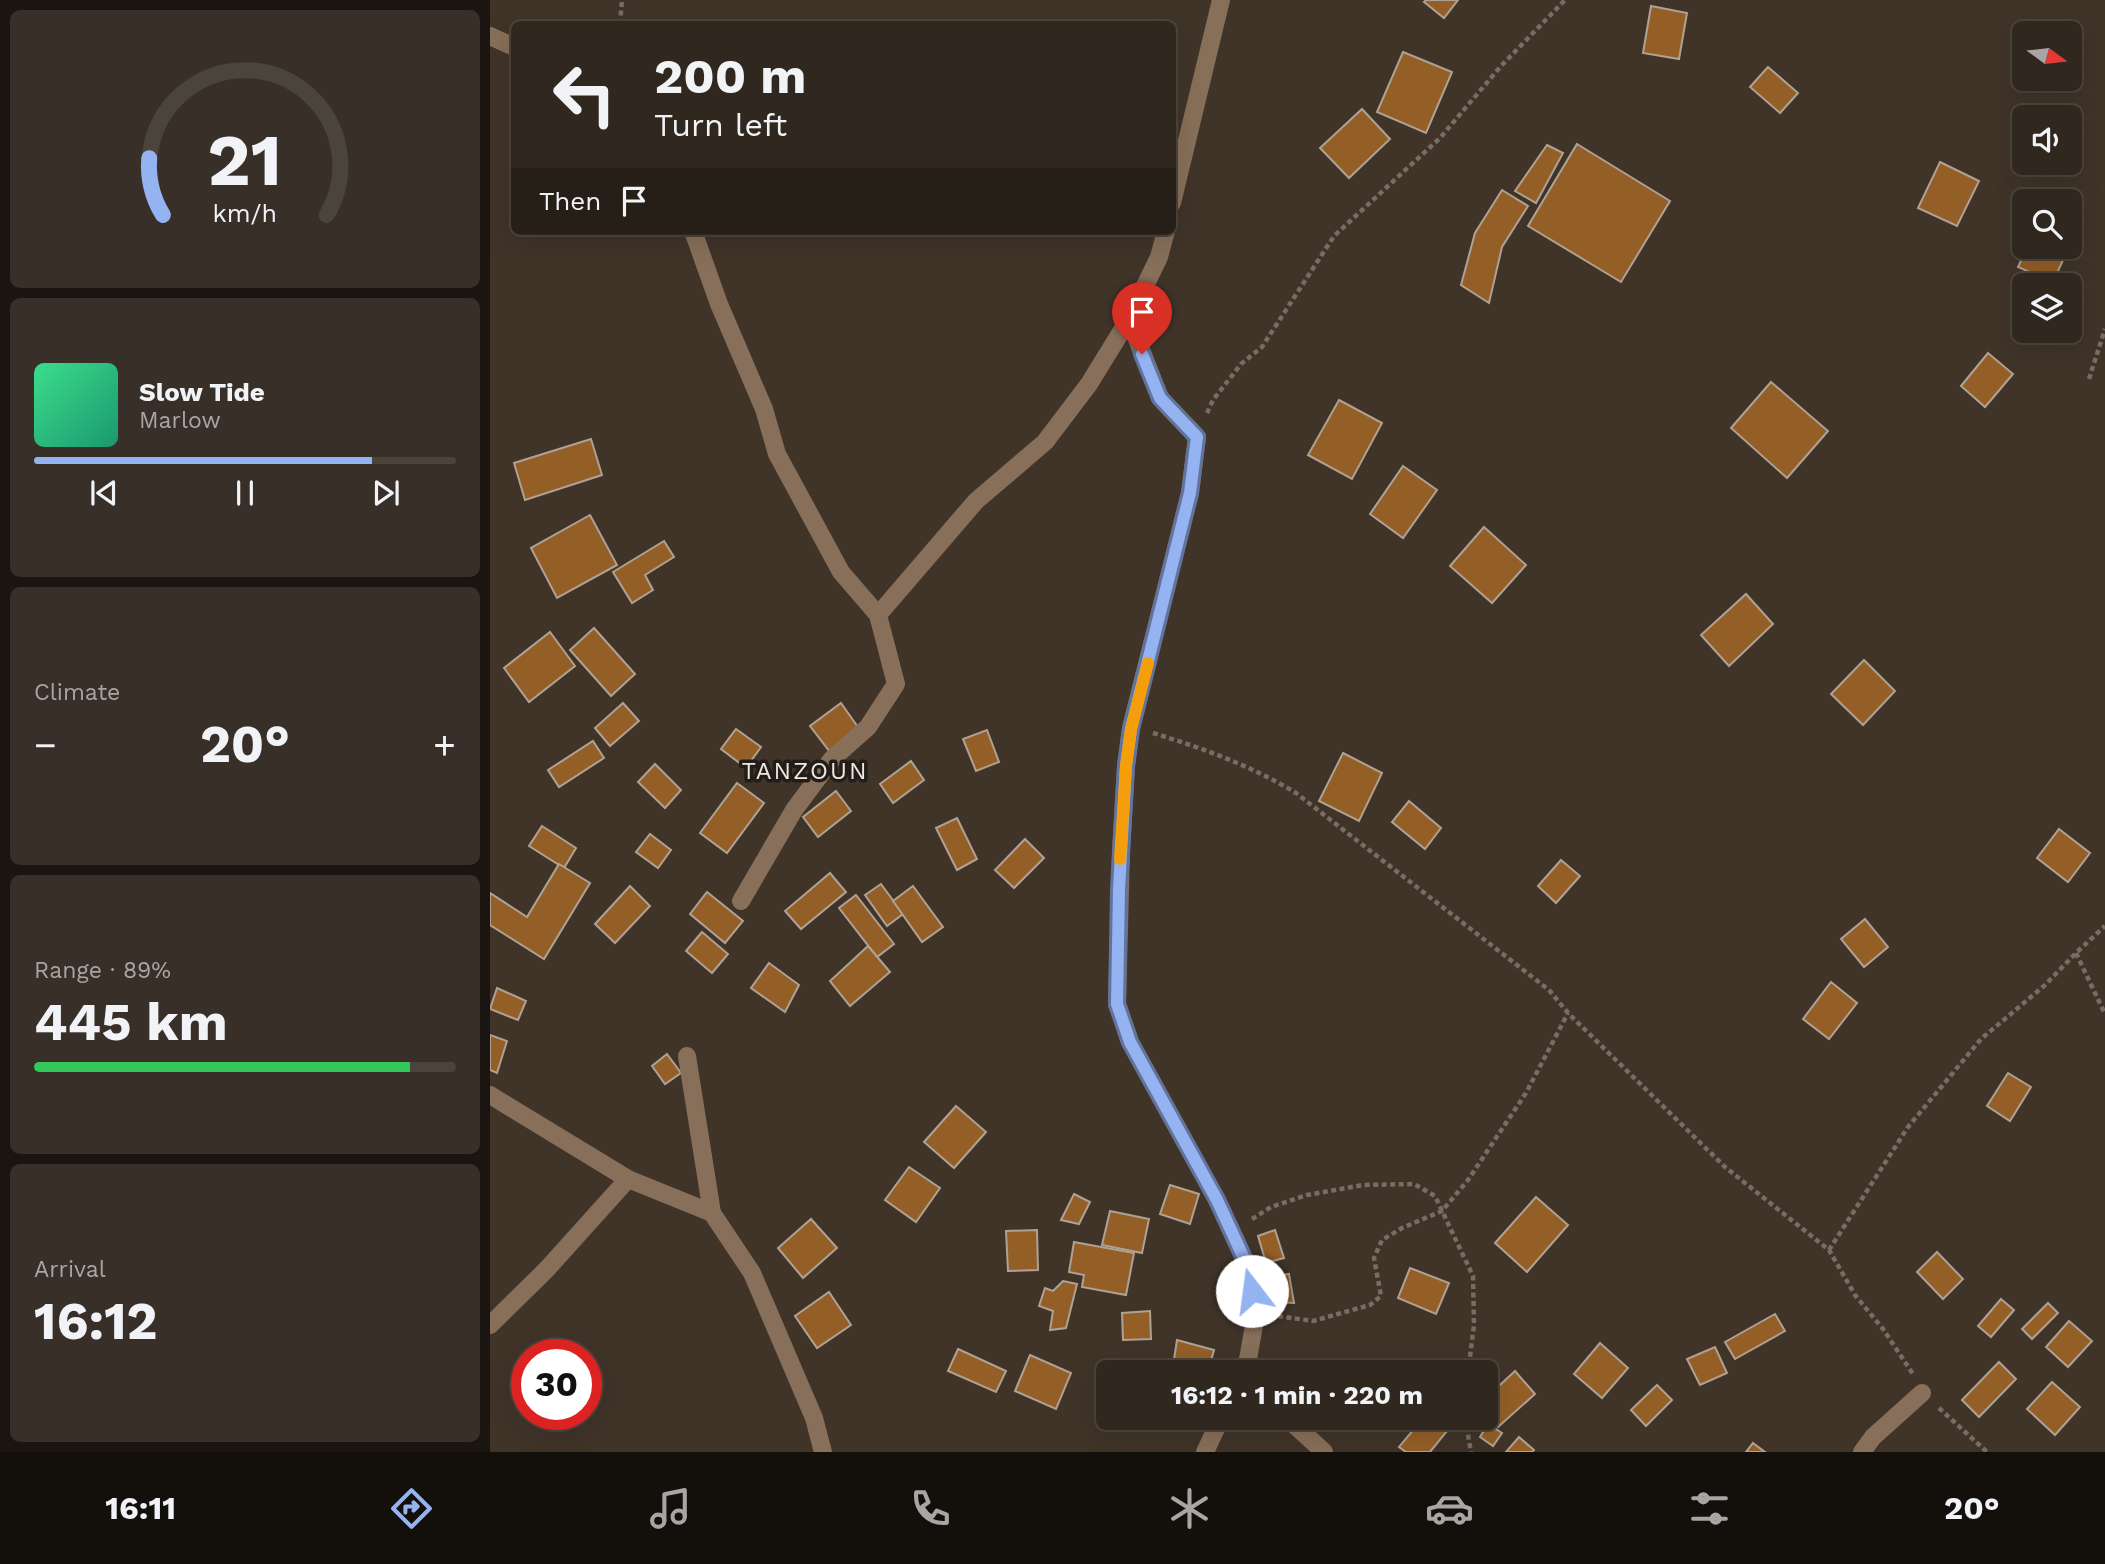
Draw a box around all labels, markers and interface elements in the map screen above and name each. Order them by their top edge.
north arrow [2012,21,2082,91]
map controls [2012,21,2082,343]
text: 200 m [654,47,806,105]
icon: left [539,49,630,140]
button: sound [2012,105,2082,175]
text: Turn left [654,106,787,144]
text: 21 [208,118,282,204]
icon: arrive [615,182,653,220]
text: Then [539,186,601,216]
button: search [2012,189,2082,259]
text: km/h [213,199,277,228]
button: layers [2012,273,2082,343]
pin [1112,282,1172,354]
icon: arrive [1123,293,1161,331]
text: Slow Tide [139,377,265,407]
text: Marlow [139,407,221,434]
icon: previous [85,474,123,512]
icon: pause [226,474,264,512]
icon: next [367,474,405,512]
text: Climate [34,679,120,706]
text: 20° [200,714,290,775]
text: − [34,723,57,767]
text: + [433,723,456,767]
district label: TANZOUN [741,757,869,785]
text: Range · 89% [34,957,171,984]
text: 445 km [34,992,228,1053]
position arrow [1215,1254,1289,1328]
text: Arrival [34,1256,106,1283]
text: 16:12 [34,1291,158,1352]
speed limit sign: 30 [511,1339,602,1430]
text: 16:12 · 1 min · 220 m [1171,1380,1423,1410]
icon: directions [387,1484,436,1533]
icon: music [646,1484,695,1533]
icon: phone [906,1484,955,1533]
icon: climate [1165,1484,1214,1533]
icon: car [1425,1484,1474,1533]
icon: filters [1685,1484,1734,1533]
text: 16:11 [105,1489,176,1527]
text: 20° [1944,1489,2000,1527]

